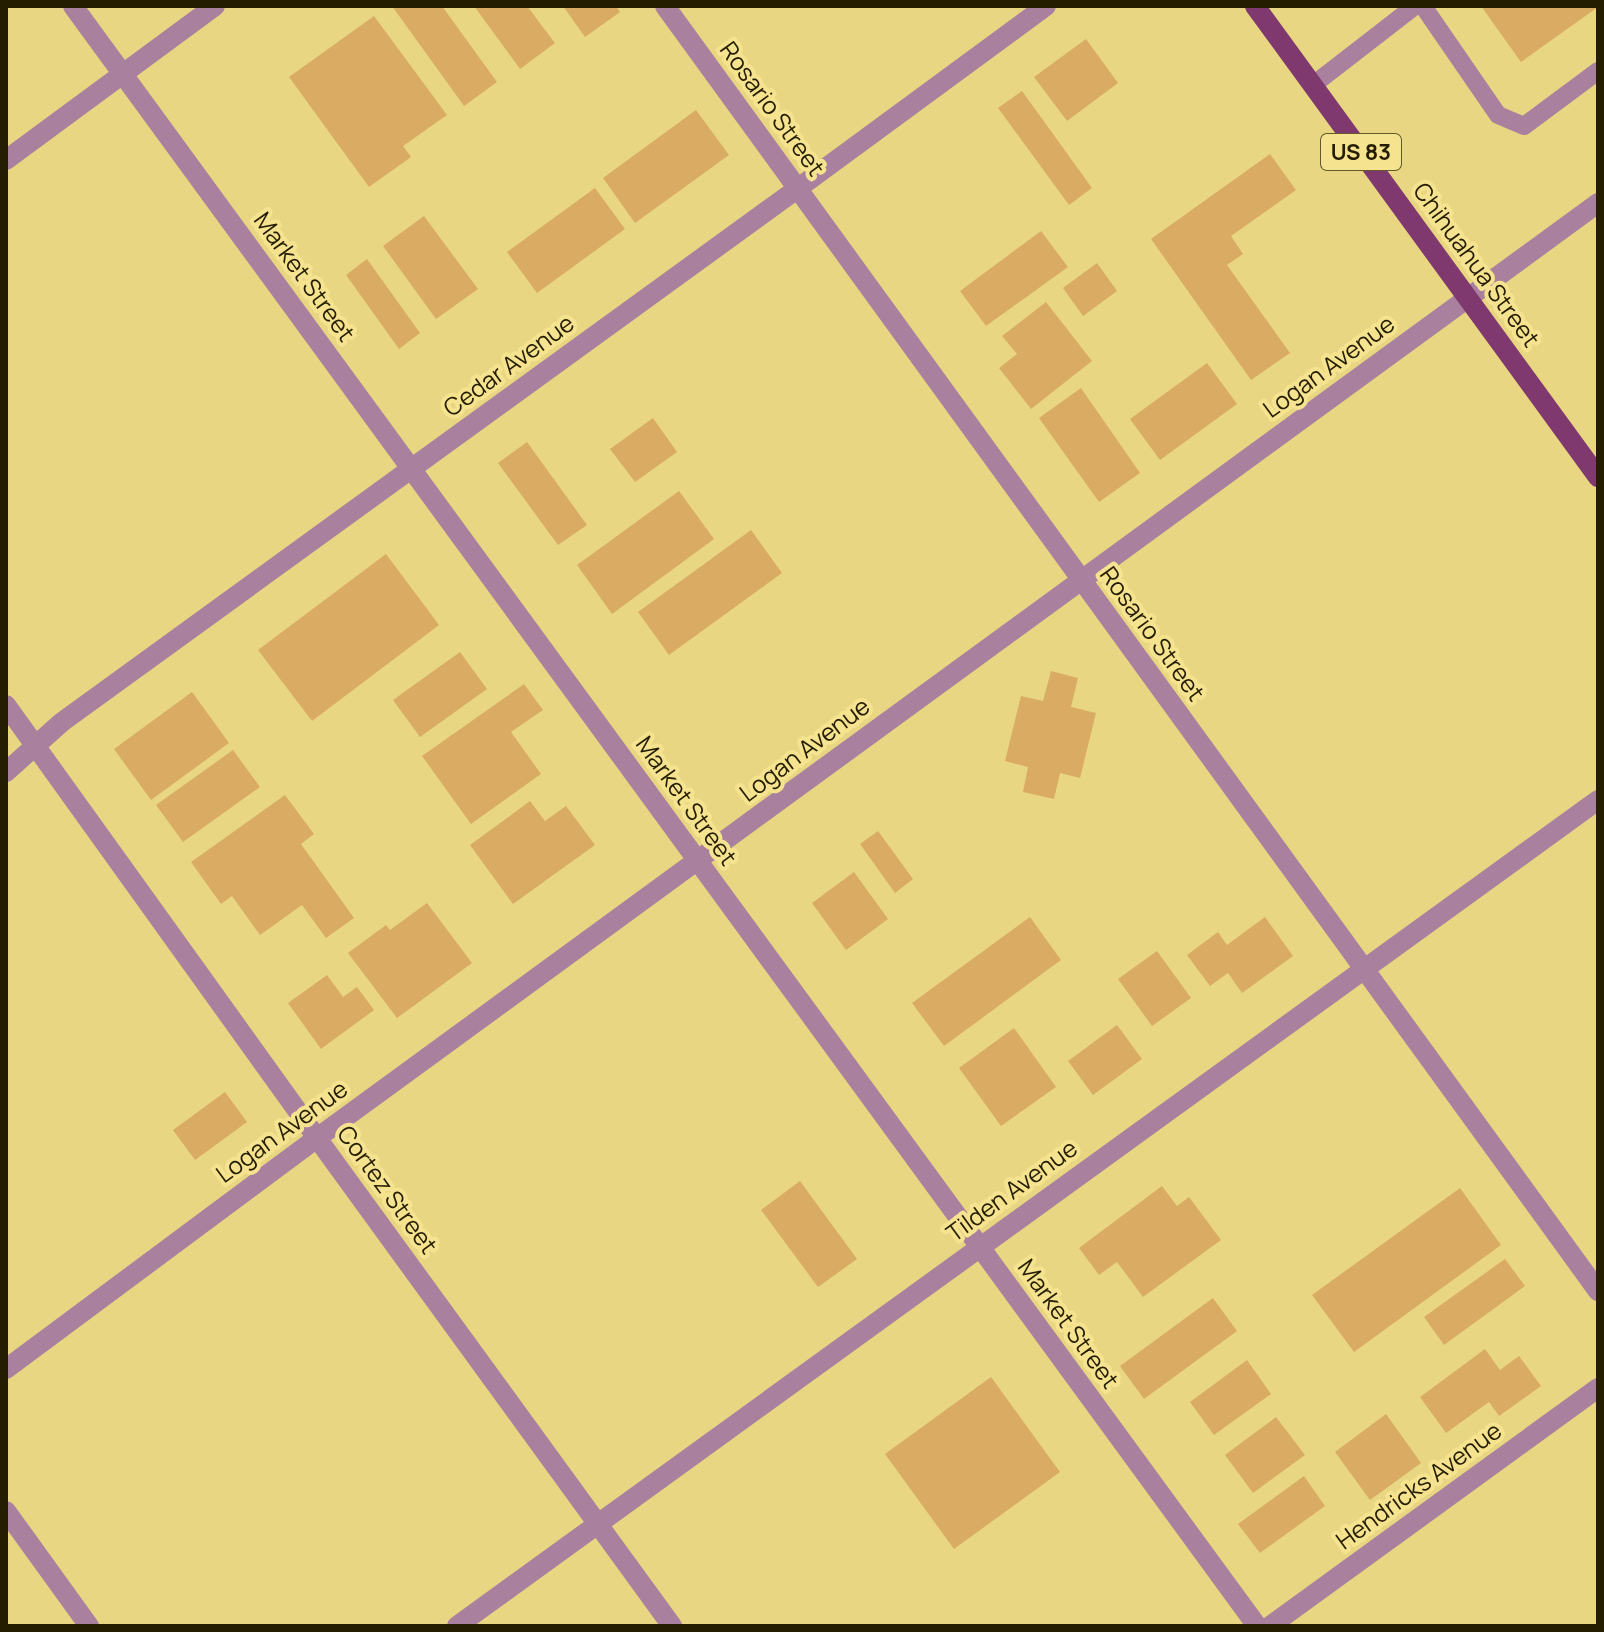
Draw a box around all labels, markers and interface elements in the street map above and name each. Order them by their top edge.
street label: Rosario Street [713,34,833,182]
road number: US 83 [1321,134,1401,170]
street label: Chihuahua Street [1406,175,1548,353]
street label: Market Street [247,205,363,348]
street label: Cedar Avenue [436,306,580,424]
street label: Logan Avenue [1256,307,1401,425]
street label: Rosario Street [1093,559,1213,707]
street label: Logan Avenue [732,689,876,809]
street label: Market Street [629,729,745,872]
street label: Logan Avenue [209,1072,354,1190]
street label: Cortez Street [330,1118,446,1260]
street label: Tilden Avenue [939,1131,1083,1249]
street label: Market Street [1011,1252,1127,1395]
street label: Hendricks Avenue [1329,1413,1508,1556]

